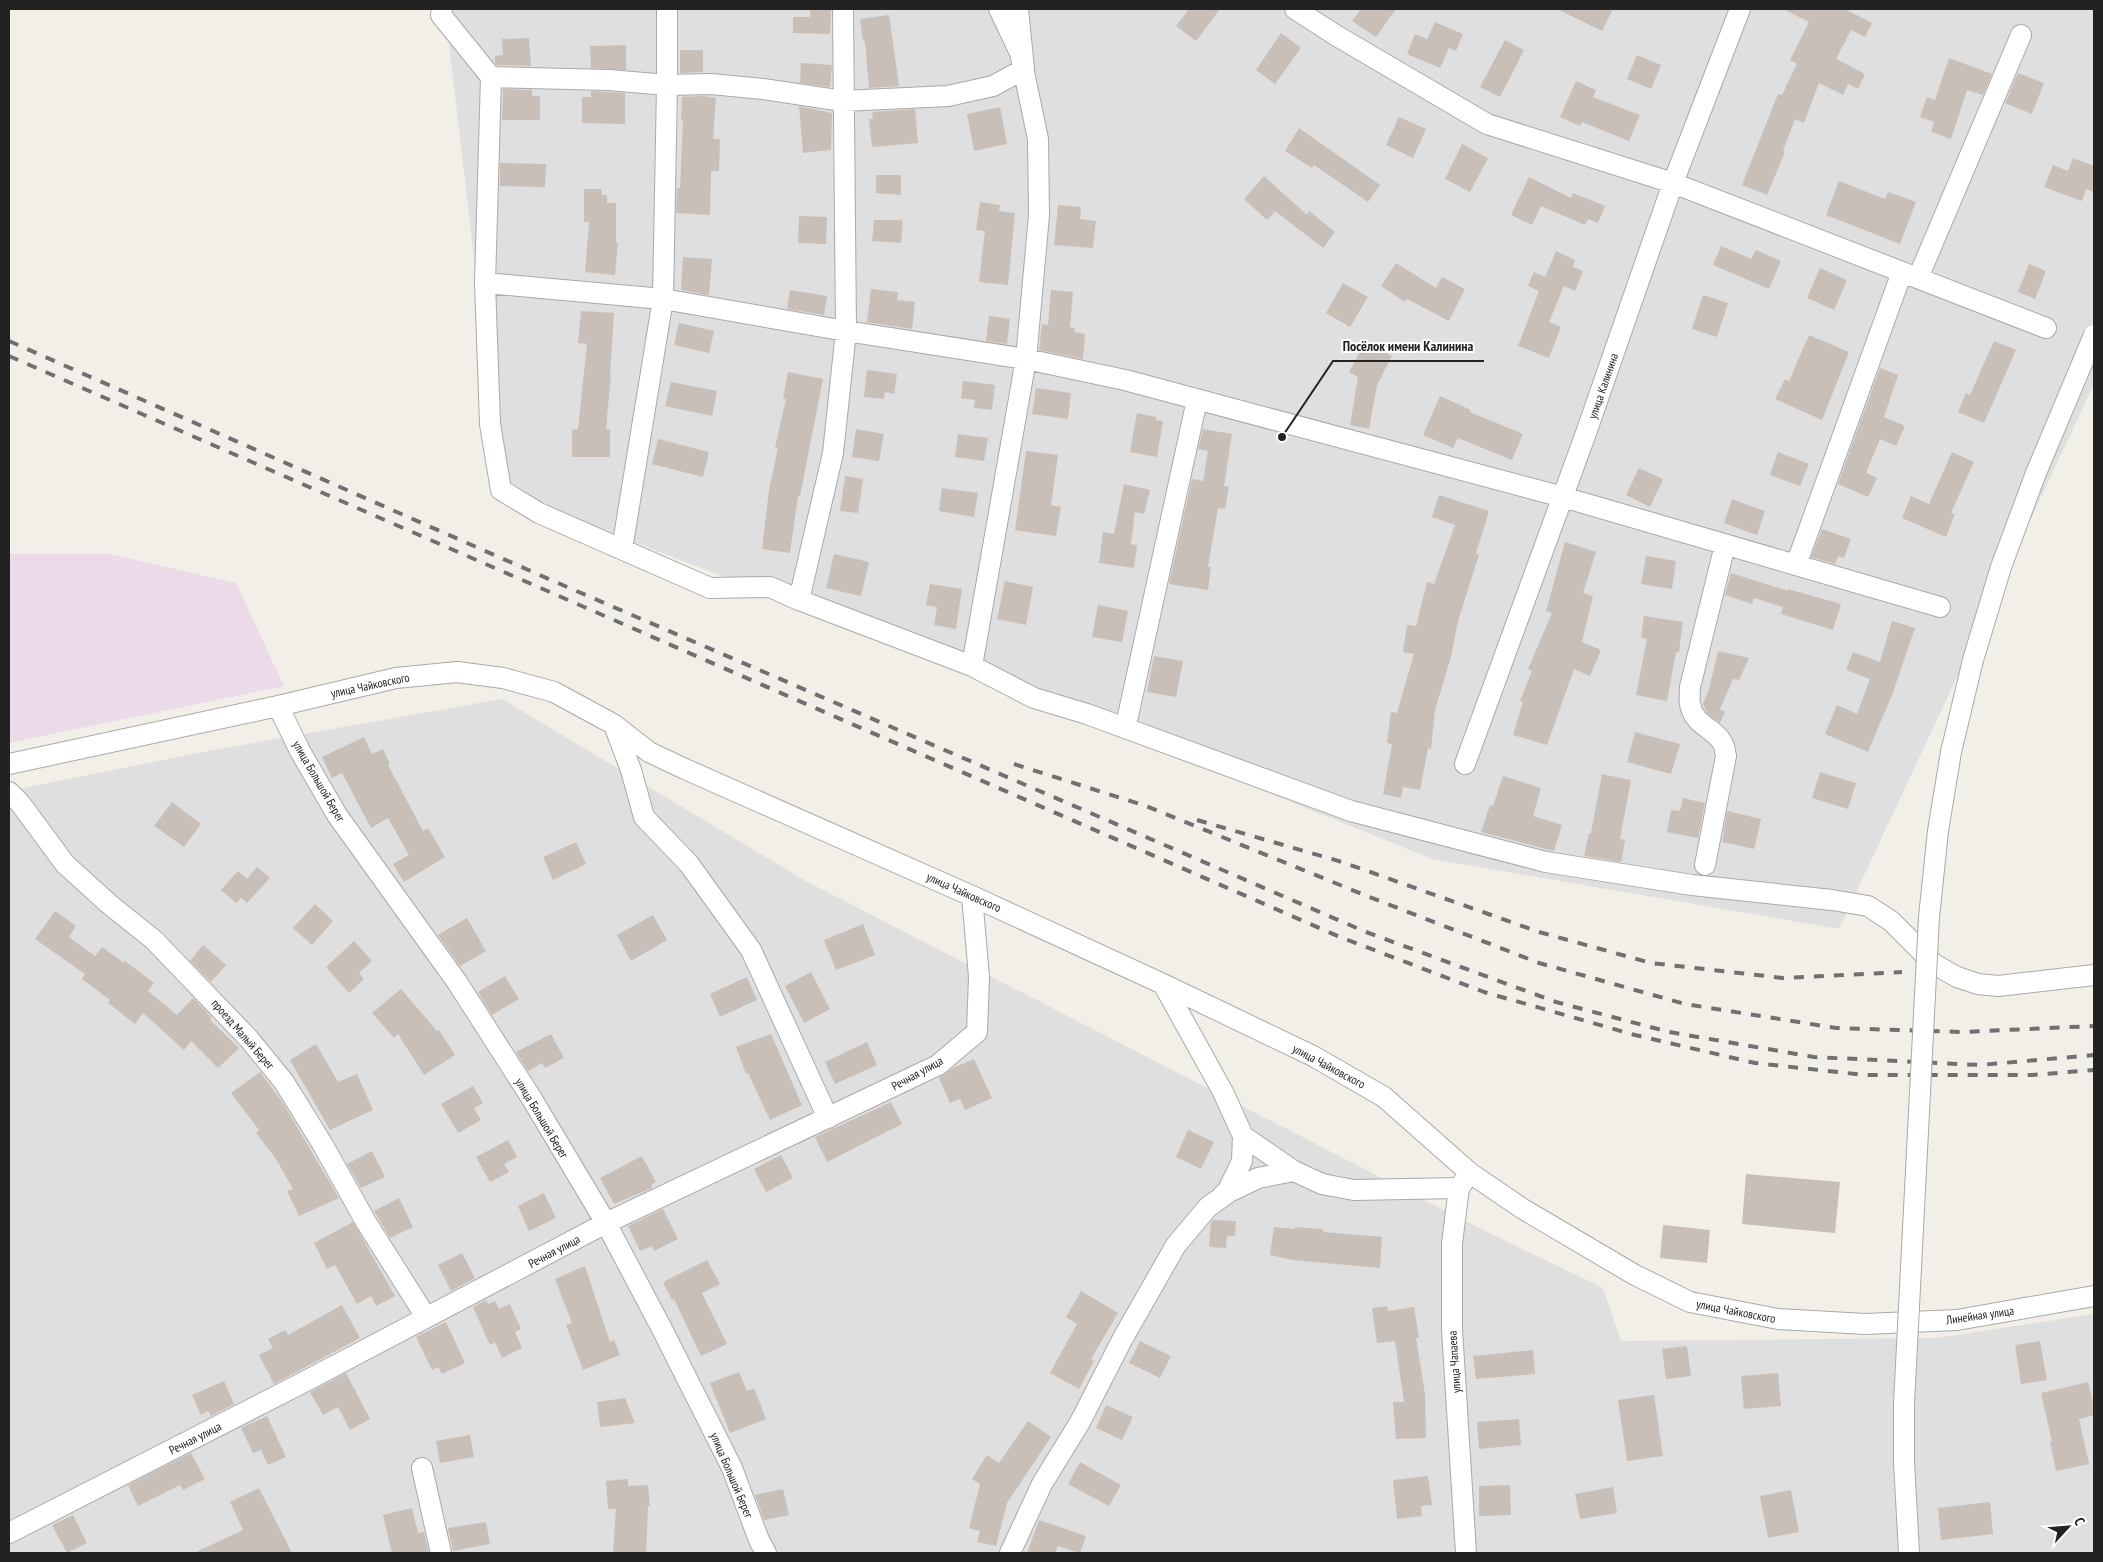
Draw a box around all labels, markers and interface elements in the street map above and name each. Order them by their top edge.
callout: Посёлок имени Калинина [1333,332,1484,361]
text: Посёлок имени Калинина [1343,337,1473,355]
street label: улица Калинина [1585,351,1621,421]
street label: улица Чайковского [329,669,411,701]
street label: улица Большой Берег [290,738,349,825]
street label: улица Чайковского [924,869,1004,915]
street label: проезд Малый Берег [208,996,278,1073]
street label: улица Чайковского [1290,1041,1368,1091]
street label: Речная улица [889,1053,946,1093]
street label: улица Большой Берег [512,1075,572,1161]
street label: Речная улица [526,1231,583,1271]
street label: улица Чайковского [1695,1296,1777,1326]
street label: Линейная улица [1944,1303,2015,1327]
street label: улица Чапаева [1444,1330,1464,1394]
street label: Речная улица [166,1418,224,1458]
street label: улица Большой Берег [707,1430,757,1520]
north arrow [2043,1502,2093,1552]
text: С [2070,1514,2089,1529]

